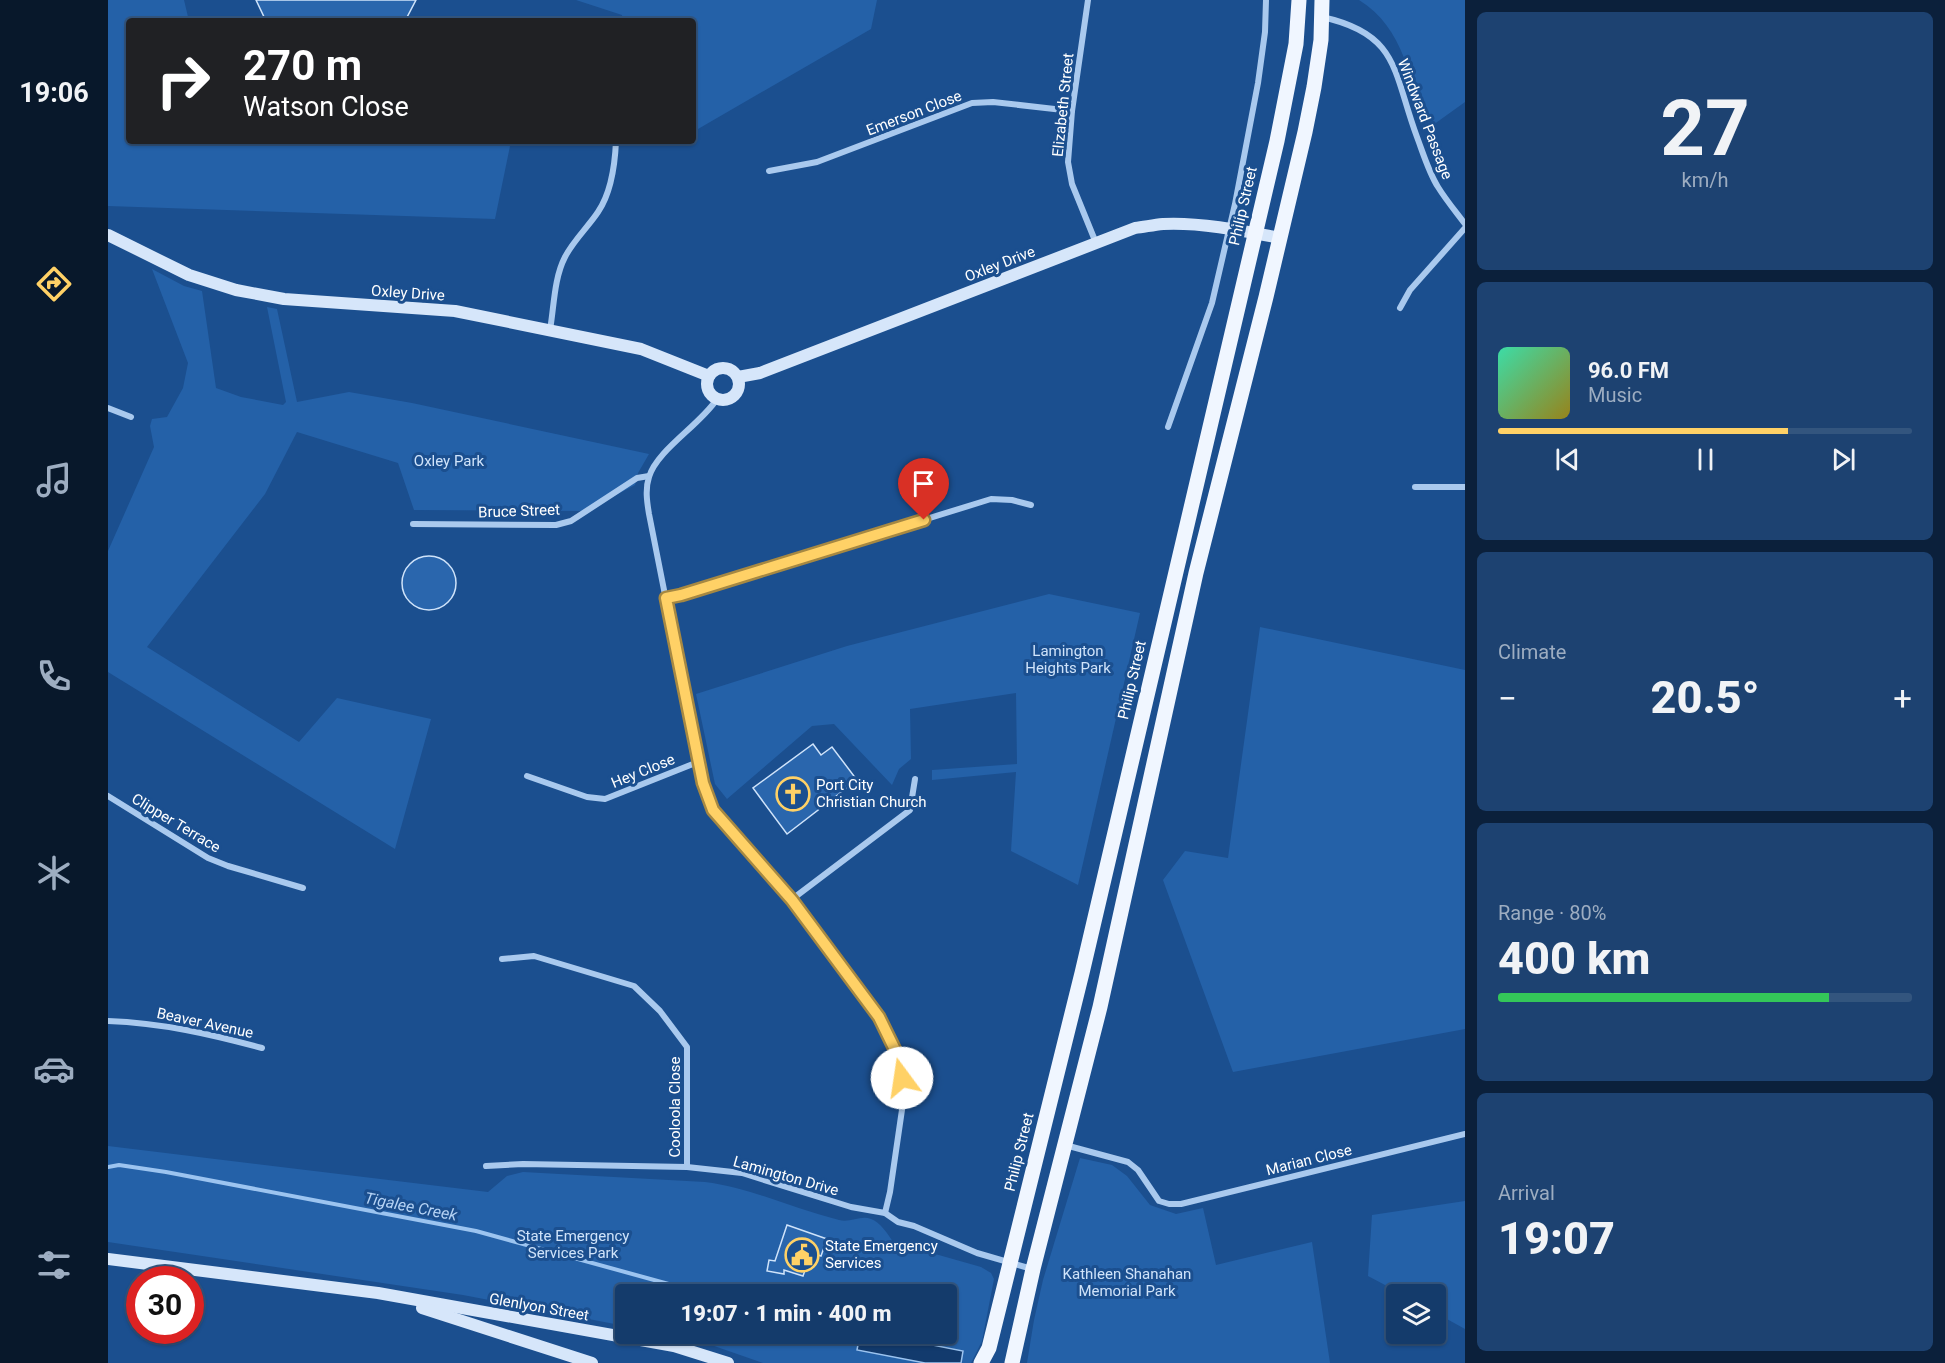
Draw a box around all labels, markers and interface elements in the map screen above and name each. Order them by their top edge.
text: 270 m [243,41,362,90]
icon: right [144,42,222,120]
street label: Elizabeth Street [1049,52,1077,158]
street label: Windward Passage [1394,56,1456,182]
text: 19:06 [19,77,89,109]
text: 27 [1660,83,1750,174]
street label: Emerson Close [864,87,964,139]
text: Watson Close [243,91,409,123]
street label: Philip Street [1225,165,1261,247]
text: km/h [1682,168,1728,192]
street label: Oxley Drive [962,242,1038,286]
icon: directions [33,263,75,305]
street label: Oxley Drive [371,281,445,305]
text: 96.0 FM [1588,358,1669,383]
text: Music [1588,383,1642,407]
icon: previous [1551,443,1584,476]
icon: pause [1689,443,1722,476]
icon: next [1827,443,1860,476]
park label: Oxley Park [414,452,485,470]
pin [898,458,949,520]
icon: music [33,459,75,501]
icon: arrive [907,467,940,500]
street label: Bruce Street [478,501,560,521]
street label: Philip Street [1114,639,1150,721]
text: Climate [1498,640,1566,664]
park label: Lamington Heights Park [1025,642,1111,677]
icon: phone [33,655,75,697]
text: 20.5° [1651,671,1760,724]
text: − [1498,679,1517,718]
text: + [1893,679,1912,718]
street label: Hey Close [609,750,677,792]
church icon: Port City Christian Church [775,776,811,812]
place label: Port City Christian Church [816,776,927,811]
street label: Clipper Terrace [128,789,224,857]
icon: climate [33,852,75,894]
text: Range · 80% [1498,901,1606,925]
text: 400 km [1498,932,1650,985]
street label: Beaver Avenue [155,1004,255,1042]
position arrow [870,1046,934,1110]
icon: car [33,1048,75,1090]
street label: Cooloola Close [666,1057,684,1157]
street label: Philip Street [1001,1111,1037,1193]
street label: Marian Close [1264,1141,1354,1179]
street label: Lamington Drive [731,1152,841,1200]
text: Arrival [1498,1181,1555,1205]
water label: Tigalee Creek [363,1188,460,1225]
text: 19:07 [1498,1212,1615,1265]
park label: State Emergency Services Park [517,1227,629,1262]
public building icon: State Emergency Services [784,1237,820,1273]
place label: State Emergency Services [825,1237,938,1272]
icon: filters [33,1244,75,1286]
park label: Kathleen Shanahan Memorial Park [1063,1265,1191,1300]
speed limit sign: 30 [126,1266,204,1344]
map controls [1386,1284,1446,1344]
button: layers [1386,1284,1446,1344]
street label: Glenlyon Street [488,1289,590,1325]
text: 19:07 · 1 min · 400 m [681,1301,891,1326]

